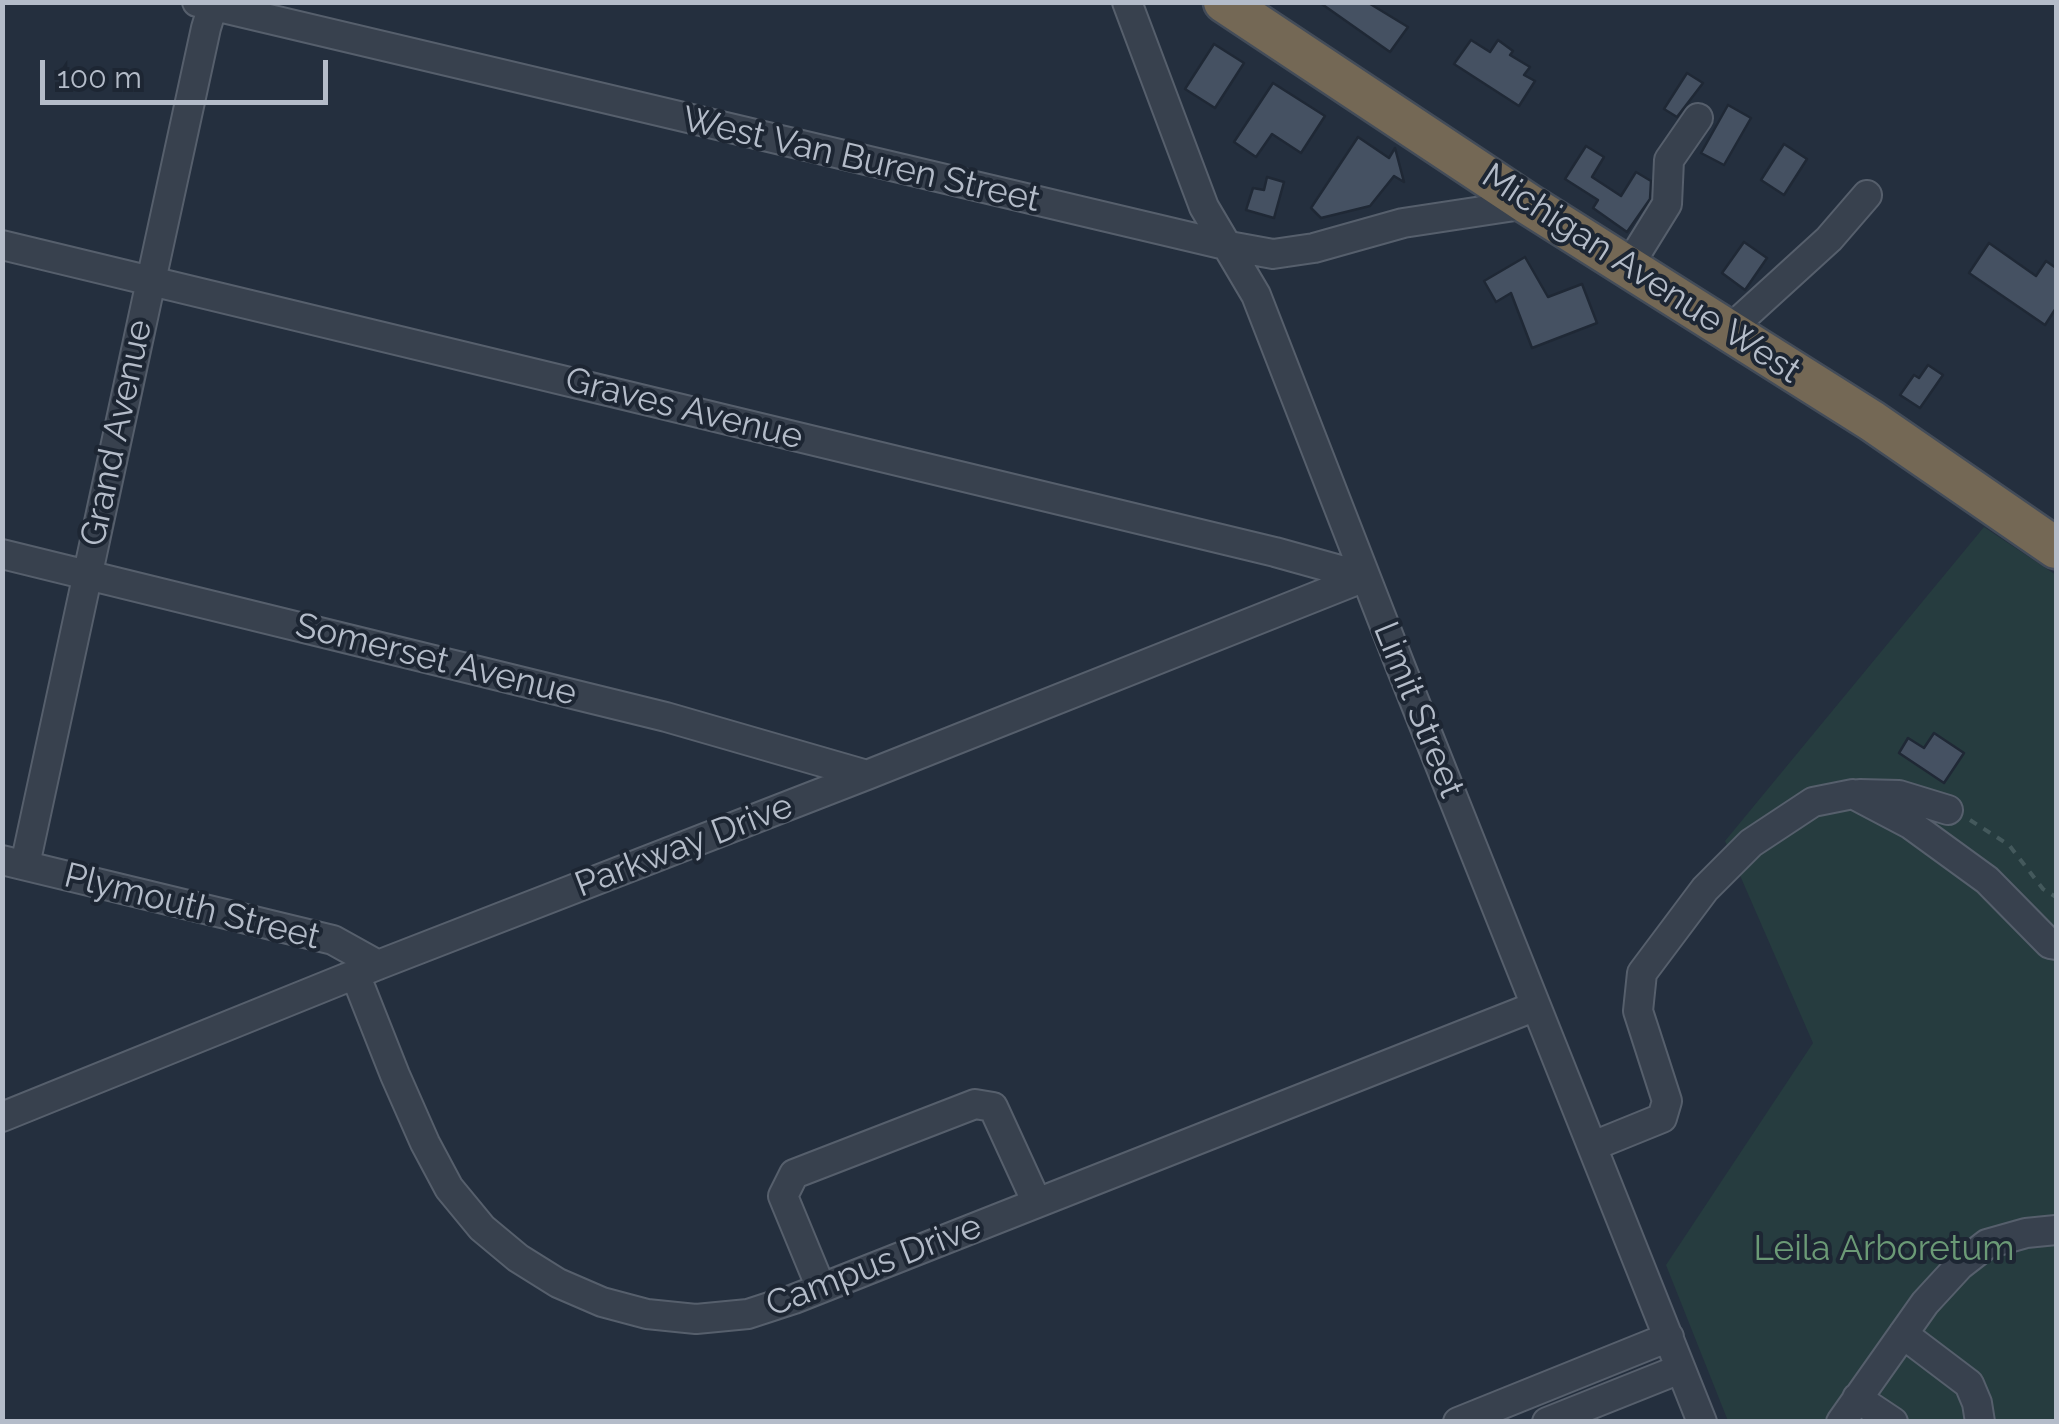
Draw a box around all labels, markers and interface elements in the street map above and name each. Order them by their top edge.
scale bar [45,40,332,102]
text: 100 m [57,60,142,95]
street label: West Van Buren Street [678,98,1044,222]
street label: Michigan Avenue West [1474,155,1808,393]
street label: Grand Avenue [73,316,161,550]
street label: Graves Avenue [561,359,807,459]
street label: Somerset Avenue [291,605,581,715]
street label: Limit Street [1364,616,1472,804]
street label: Parkway Drive [569,785,799,907]
street label: Plymouth Street [60,855,324,959]
street label: Campus Drive [761,1206,987,1326]
park label: Leila Arboretum [1754,1228,2014,1270]

